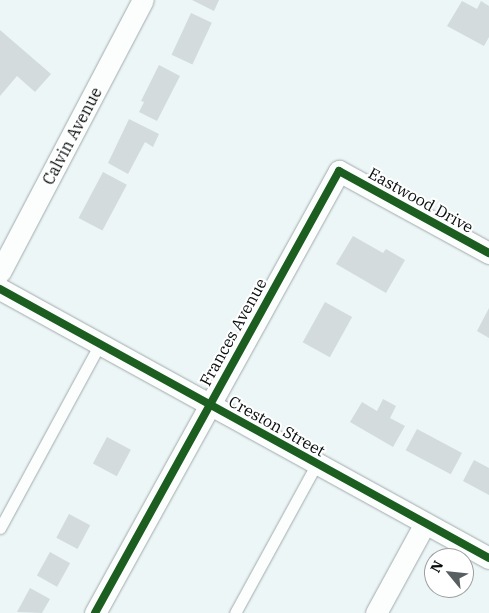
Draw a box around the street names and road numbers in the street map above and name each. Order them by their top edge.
street label: Calvin Avenue [38,84,106,188]
street label: Eastwood Drive [365,163,477,237]
street label: Frances Avenue [195,275,271,389]
street label: Creston Street [226,392,328,460]

